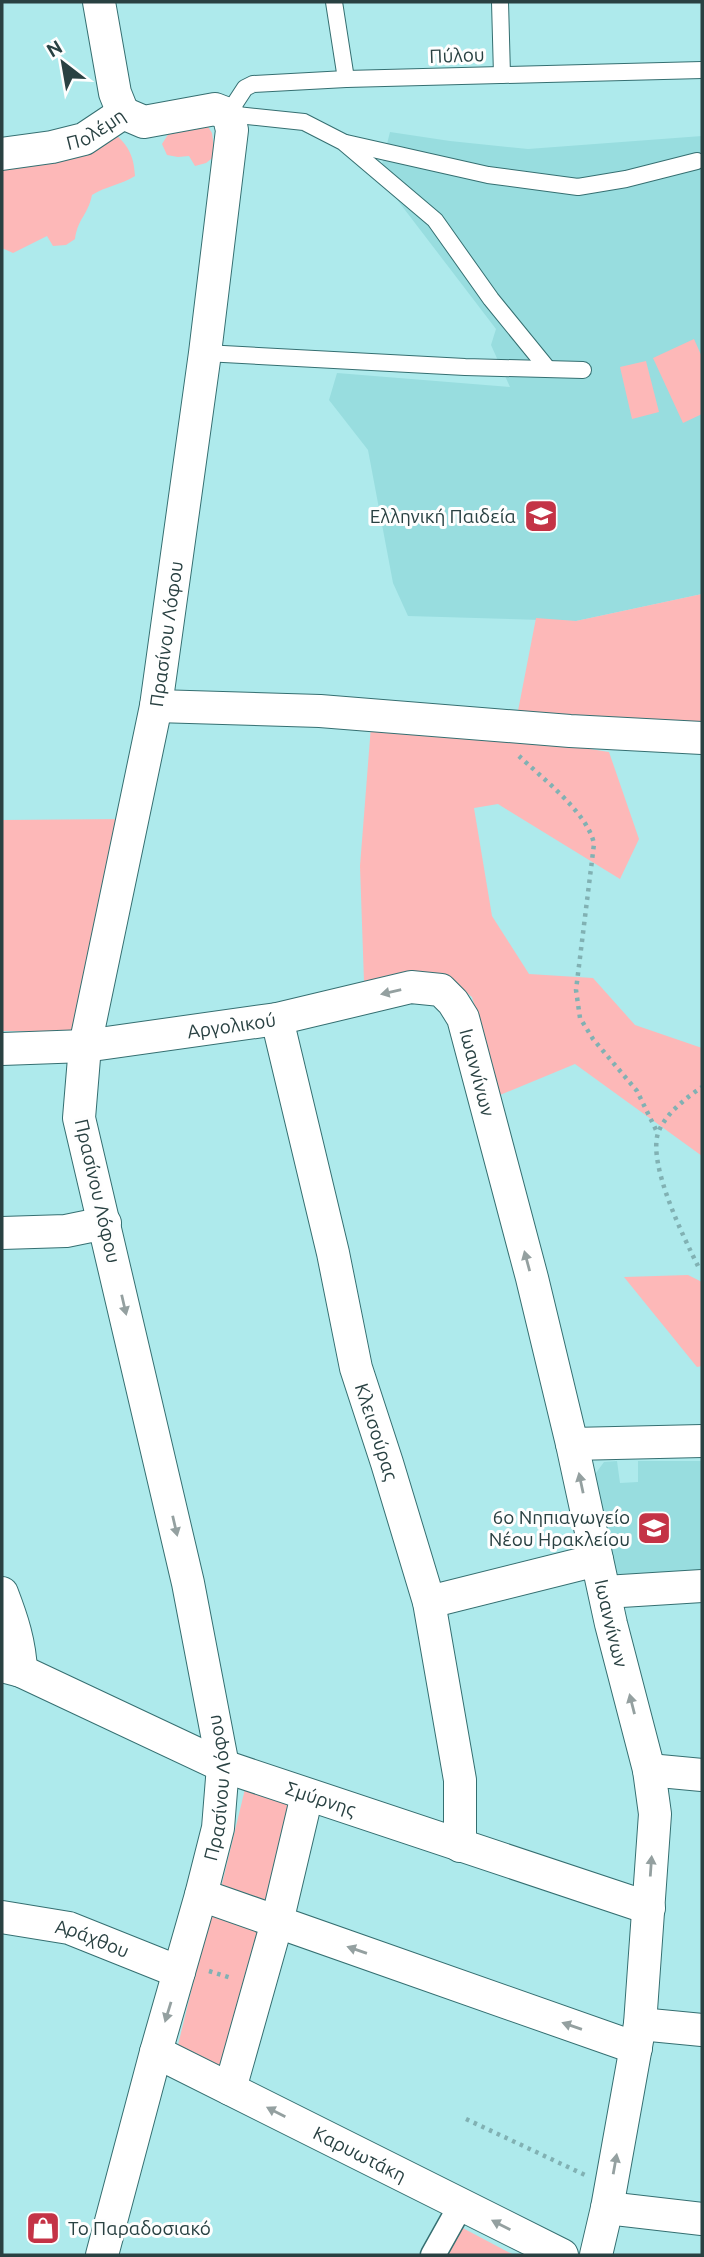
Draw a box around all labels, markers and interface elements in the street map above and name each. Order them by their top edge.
north arrow [28,28,98,98]
text: N [42,35,66,62]
street label: Πύλου [429,43,485,67]
street label: Πολέμη [64,104,129,154]
school or university icon: Ελληνική Παιδεία [522,497,560,535]
place label: Ελληνική Παιδεία [370,505,516,527]
street label: Πρασίνου Λόφου [145,559,187,708]
one-way arrow [380,987,402,998]
street label: Αργολικού [186,1008,277,1043]
street label: Ιωαννίνων [455,1026,500,1119]
street label: Πρασίνου Λόφου [71,1117,125,1265]
one-way arrow [522,1251,532,1272]
one-way arrow [118,1294,129,1316]
street label: Κλεισούρας [351,1380,403,1483]
one-way arrow [575,1472,586,1494]
place label: 6ο Νηπιαγωγείο Νέου Ηρακλείου [489,1506,630,1550]
school or university icon: 6ο Νηπιαγωγείο Νέου Ηρακλείου [635,1509,673,1547]
one-way arrow [169,1516,180,1538]
street label: Ιωαννίνων [591,1577,633,1670]
one-way arrow [626,1693,637,1715]
street label: Πρασίνου Λόφου [199,1713,234,1863]
street label: Σμύρνης [283,1777,359,1821]
one-way arrow [646,1855,657,1877]
street label: Αράχθου [54,1915,133,1962]
one-way arrow [346,1944,367,1955]
one-way arrow [162,2001,172,2022]
one-way arrow [561,2020,582,2031]
one-way arrow [266,2107,286,2118]
street label: Καρυωτάκη [310,2122,410,2186]
one-way arrow [610,2153,621,2175]
shop icon: Το Παραδοσιακό [24,2209,62,2247]
place label: Το Παραδοσιακό [68,2217,211,2239]
one-way arrow [491,2219,511,2230]

